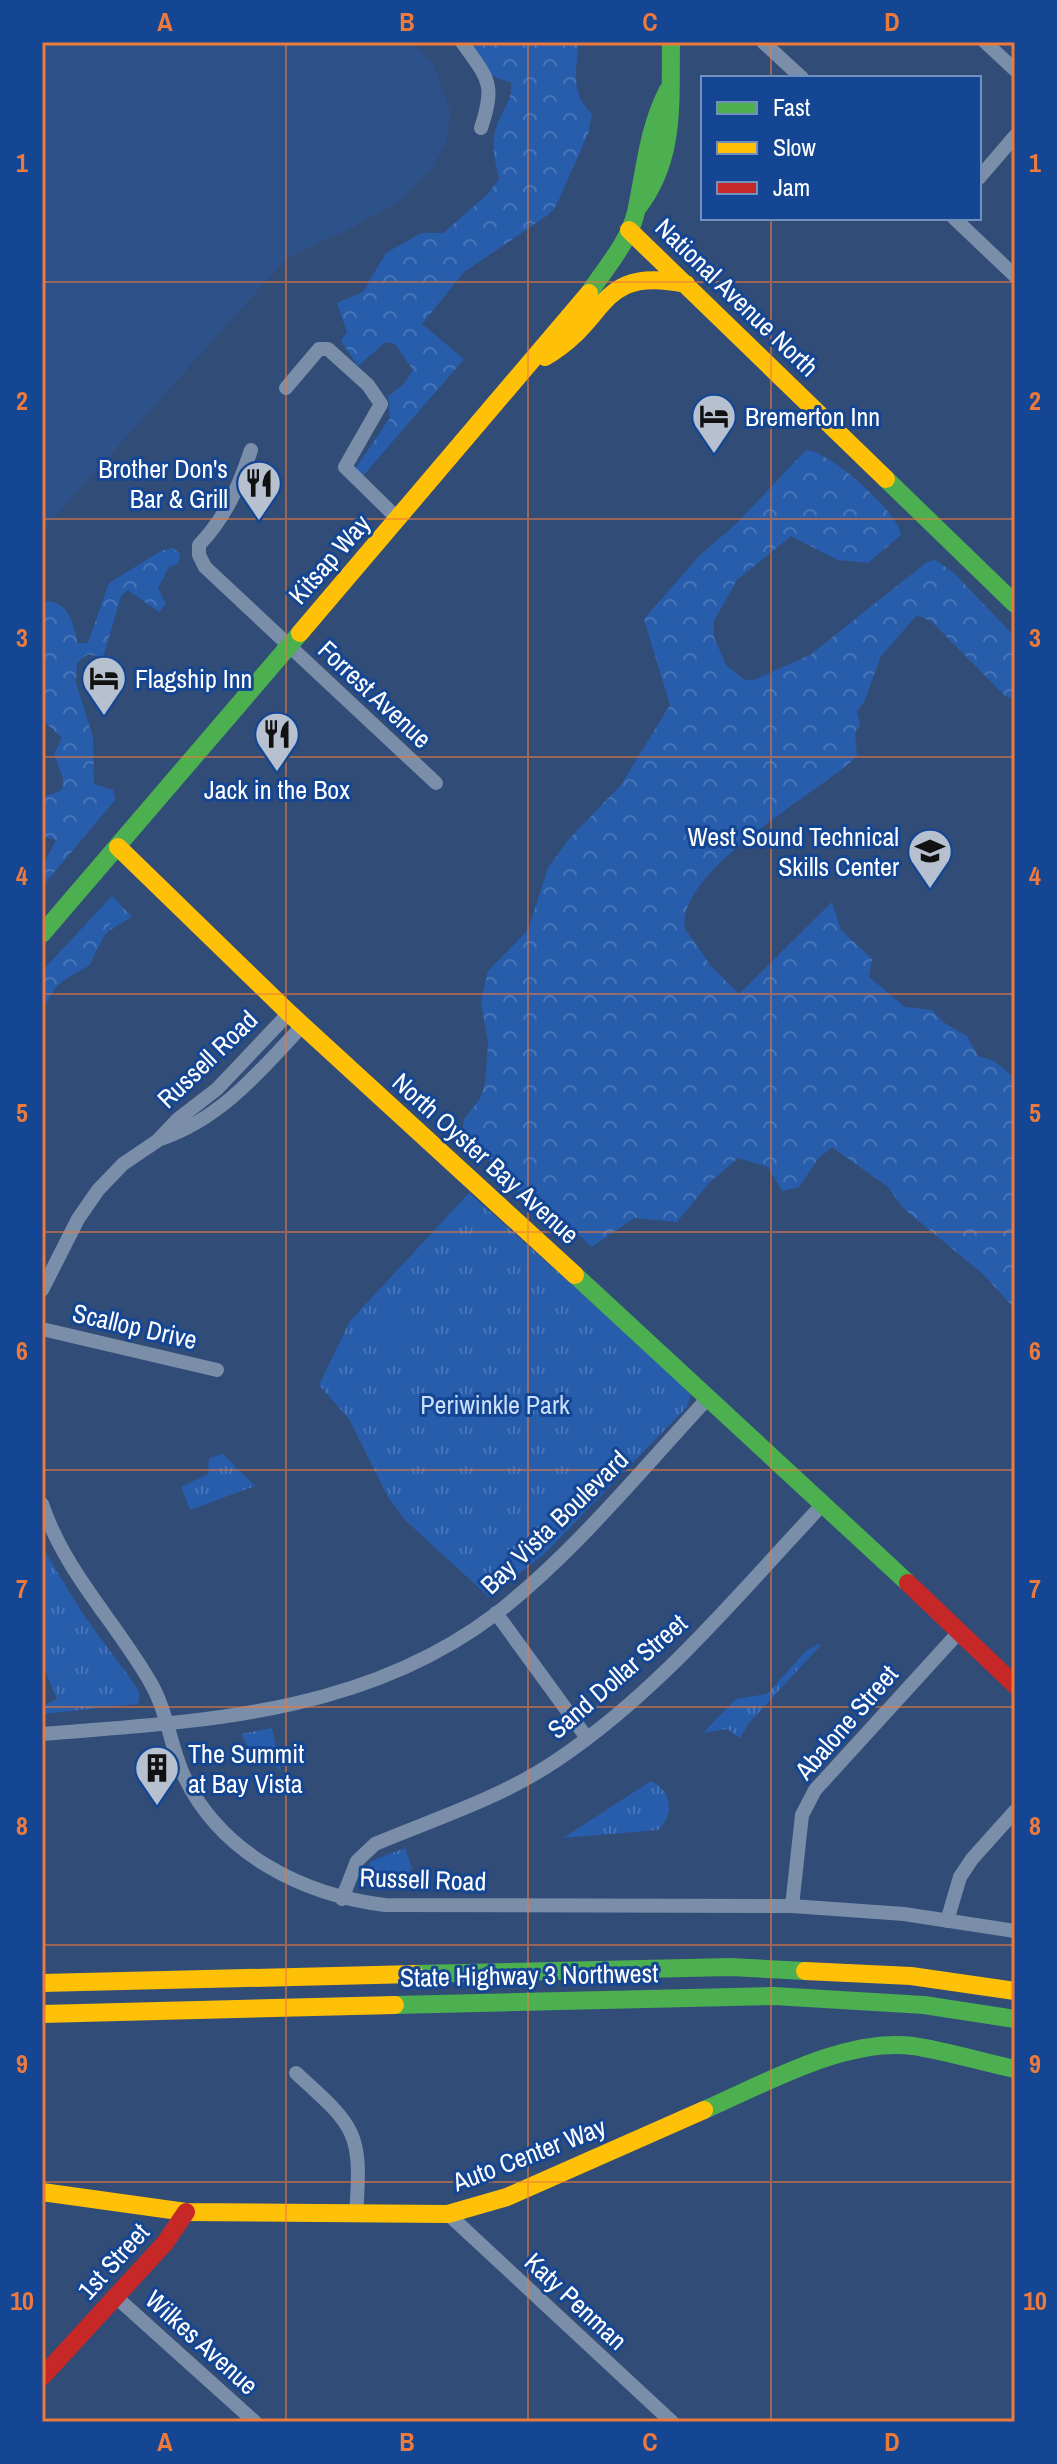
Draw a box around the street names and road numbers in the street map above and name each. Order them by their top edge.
street label: National Avenue North [648,210,826,384]
street label: Kitsap Way [280,506,378,611]
street label: Forrest Avenue [311,632,439,756]
street label: Russell Road [149,1002,265,1116]
street label: North Oyster Bay Avenue [385,1065,587,1251]
street label: Scallop Drive [69,1295,201,1357]
street label: Bay Vista Boulevard [472,1442,636,1602]
street label: Sand Dollar Street [540,1606,694,1746]
street label: Abalone Street [786,1657,906,1787]
street label: Russell Road [359,1859,487,1899]
street label: State Highway 3 Northwest [400,1955,659,1995]
street label: Auto Center Way [446,2109,611,2200]
street label: 1st Street [69,2215,157,2307]
street label: Katy Penman [517,2245,635,2357]
street label: Wilkes Avenue [138,2282,266,2402]

